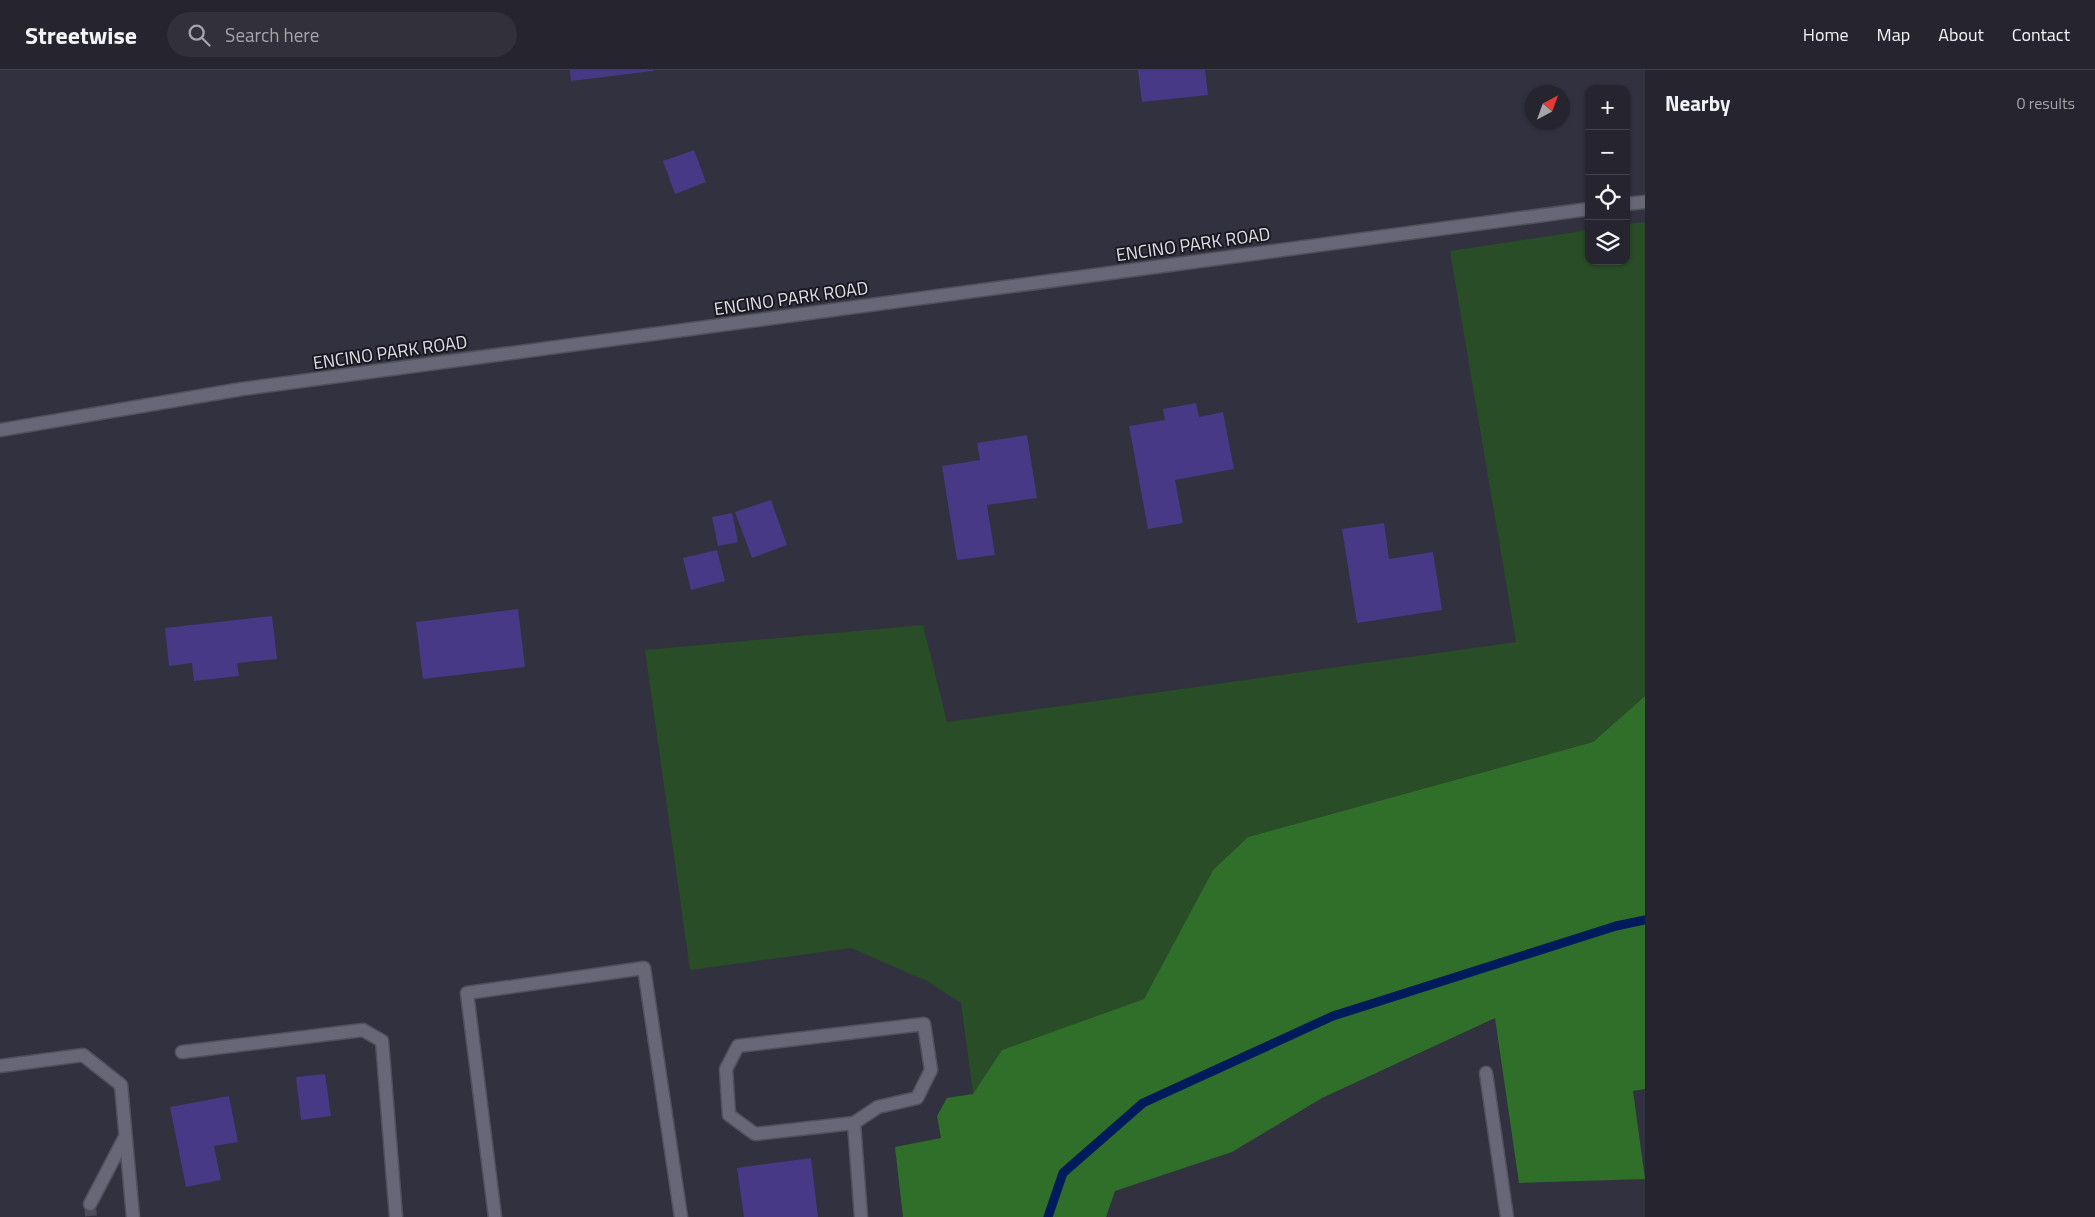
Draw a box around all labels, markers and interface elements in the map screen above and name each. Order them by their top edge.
search box [167,12,517,57]
text: Streetwise [25,17,137,53]
text: Search here [225,20,319,49]
icon: search [185,21,213,49]
text: Home [1803,21,1849,48]
text: Map [1877,21,1910,48]
text: About [1938,21,1984,48]
text: Contact [2012,21,2070,48]
north arrow [1525,85,1570,130]
map controls [1585,85,1630,265]
button: + [1585,85,1630,130]
text: Nearby [1665,87,1730,119]
text: 0 results [2016,91,2075,115]
button: − [1585,130,1630,175]
button: locate [1585,175,1630,220]
street label: ENCINO PARK ROAD [1114,220,1272,268]
button: layers [1585,220,1630,265]
street label: ENCINO PARK ROAD [712,274,870,322]
street label: ENCINO PARK ROAD [311,328,469,376]

